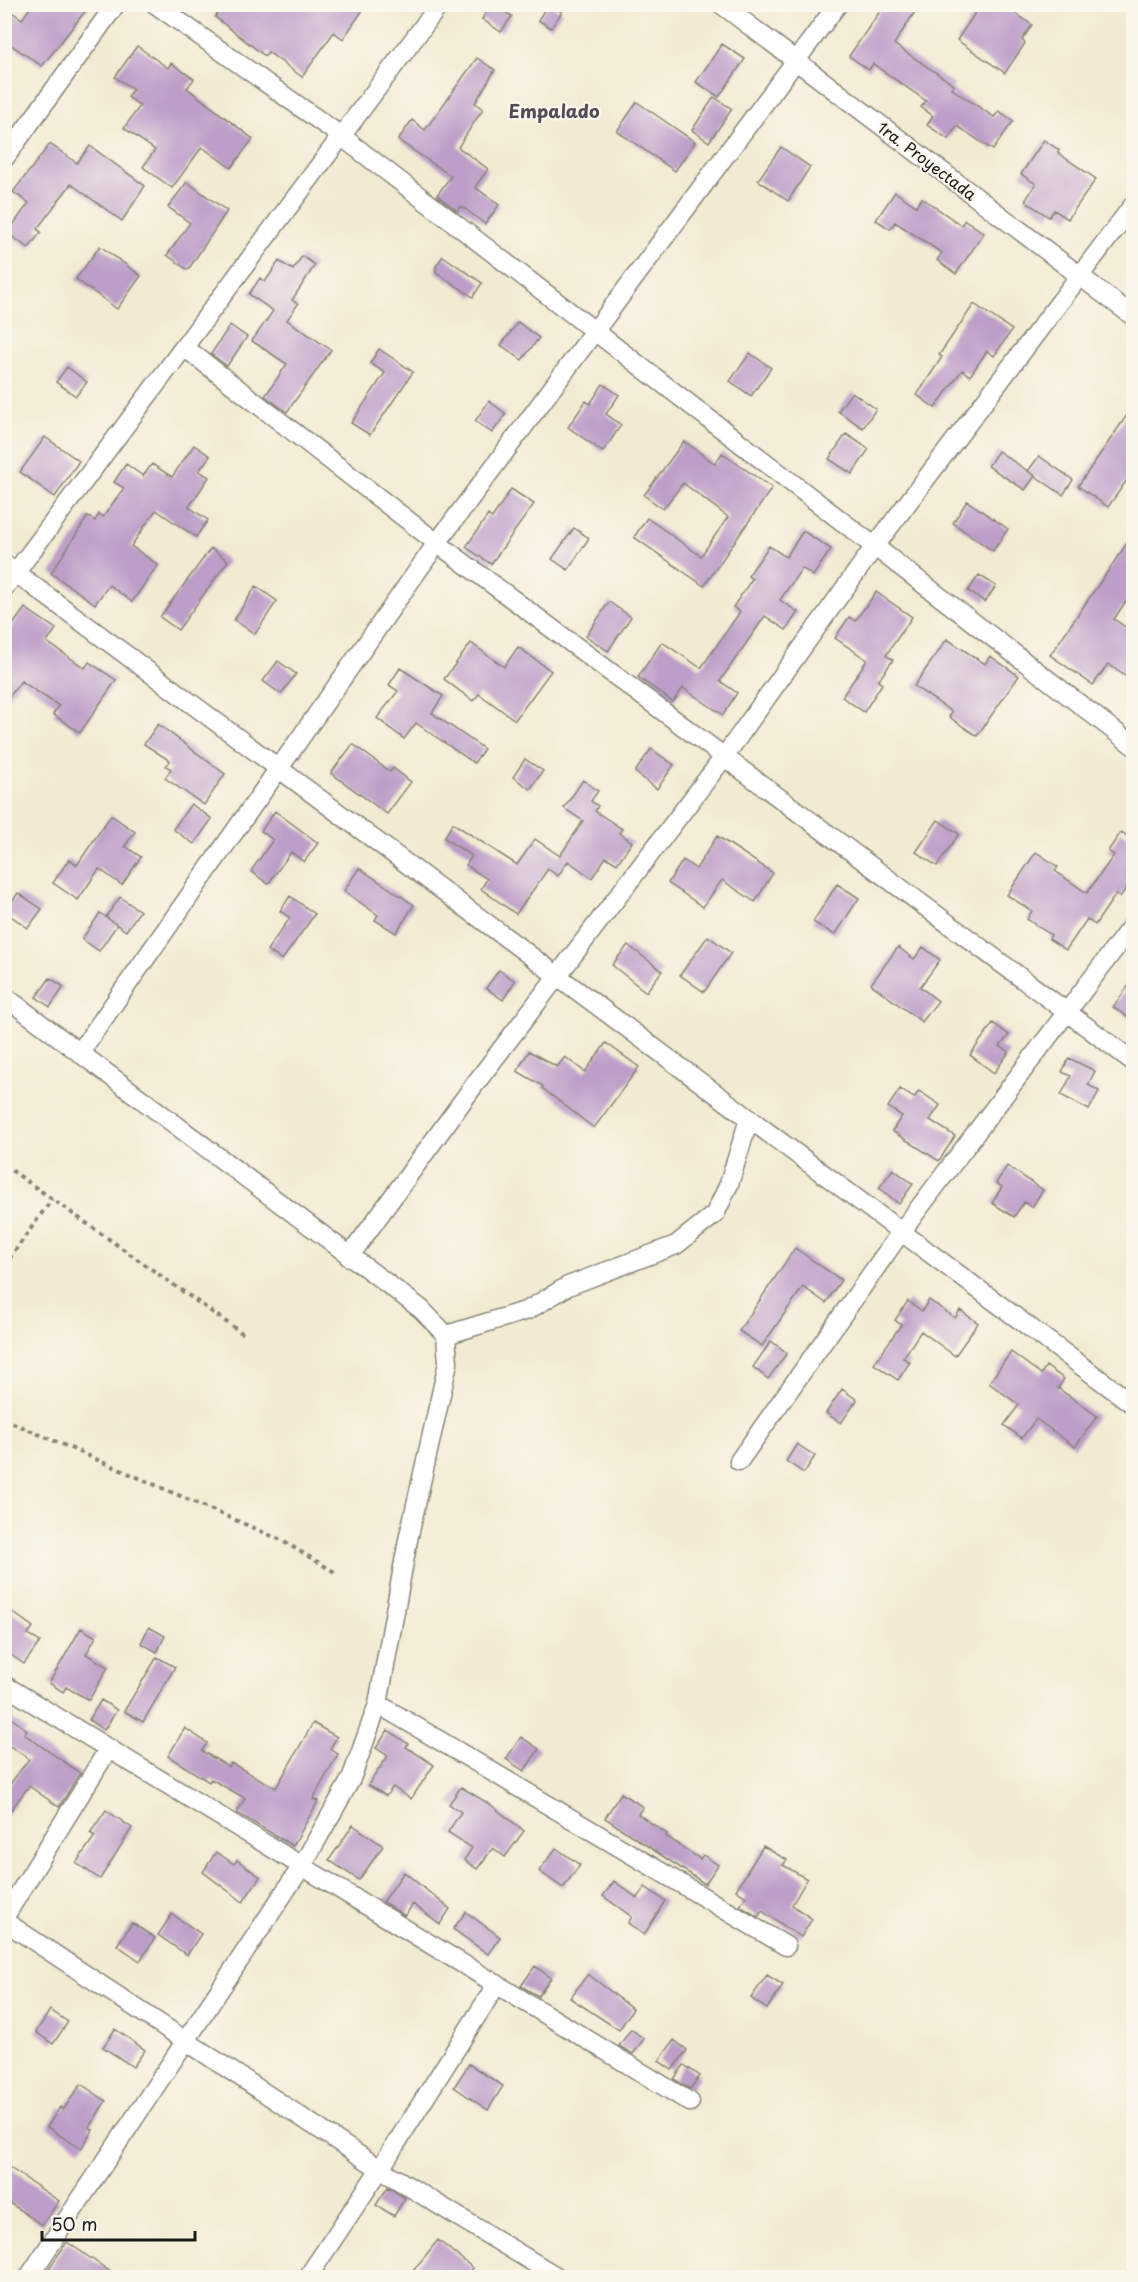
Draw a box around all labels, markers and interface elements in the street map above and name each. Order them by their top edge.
district label: Empalado [509,97,600,124]
street label: 1ra. Proyectada [873,115,982,205]
scale bar [42,2204,195,2242]
text: 50 m [51,2210,98,2237]

